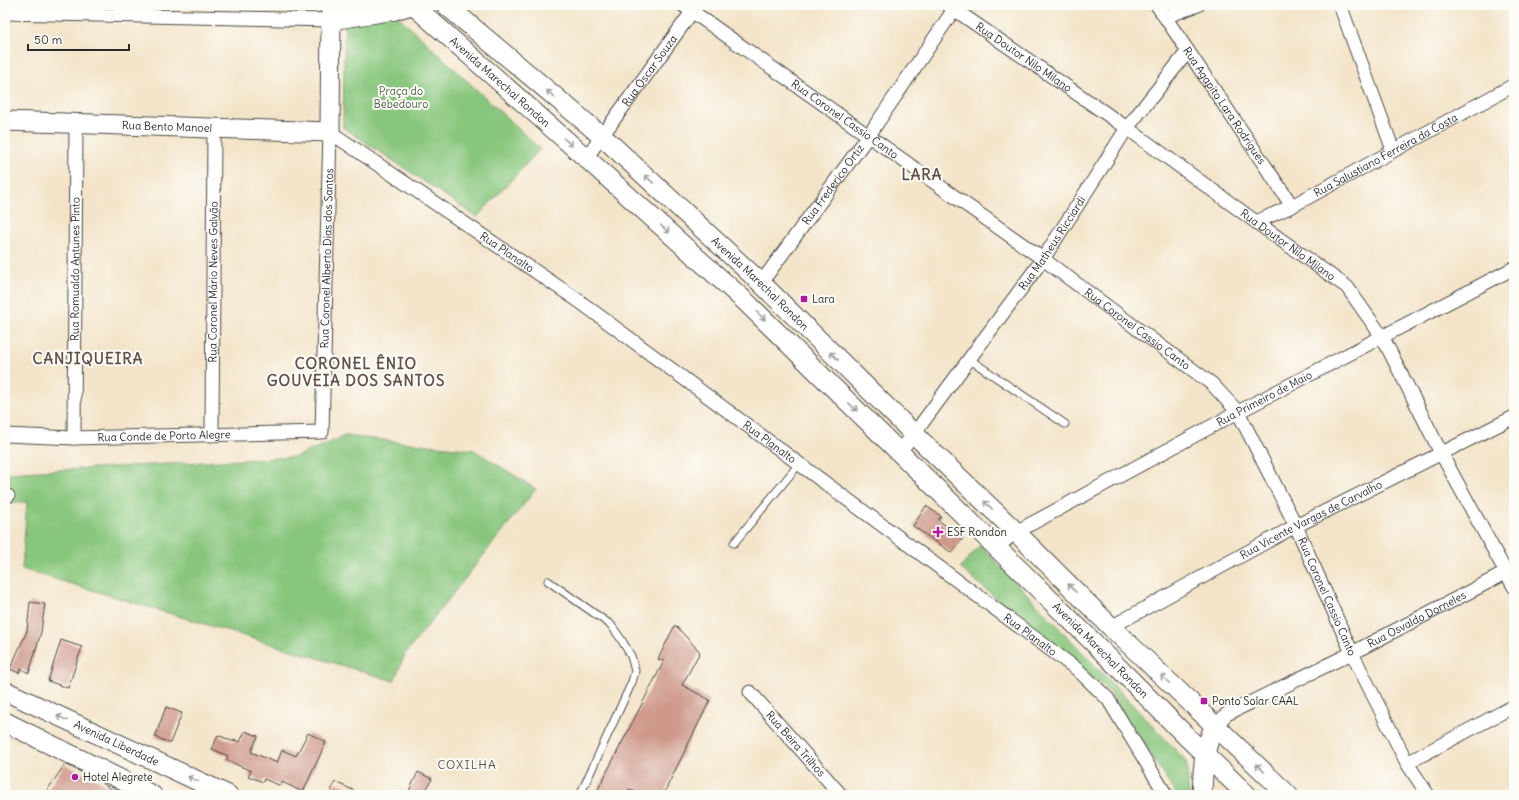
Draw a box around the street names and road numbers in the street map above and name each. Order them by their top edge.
street label: Rua Doutor Nilo Milano [973,19,1075,95]
street label: Rua Oscar Souza [619,32,680,109]
street label: Avenida Marechal Rondon [447,34,553,130]
street label: Rua Agapito Lara Rodrigues [1180,44,1269,167]
street label: Rua Coronel Cassio Canto [788,77,901,162]
street label: Rua Salustiano Ferreira da Costa [1311,110,1460,200]
street label: Rua Bento Manoel [122,118,212,135]
street label: Rua Frederico Ortiz [799,141,867,227]
street label: Rua Coronel Alberto Dias dos Santos [317,168,336,348]
street label: Rua Matheus Ricciardi [1015,194,1088,293]
street label: Rua Romualdo Antunes Pinto [68,197,83,341]
street label: Rua Coronel Mário Neves Galvão [205,201,221,363]
street label: Rua Doutor Nilo Milano [1238,206,1338,284]
street label: Rua Planalto [477,229,537,276]
street label: Avenida Marechal Rondon [708,234,812,333]
street label: Rua Coronel Cassio Canto [1082,285,1193,372]
street label: Rua Primeiro de Maio [1214,368,1314,429]
street label: Rua Planalto [740,418,799,466]
street label: Rua Conde de Porto Alegre [97,427,231,444]
street label: Rua Vicente Vargas de Carvalho [1237,477,1384,562]
street label: Rua Coronel Cassio Canto [1295,535,1359,658]
street label: Rua Osvaldo Dorneles [1365,588,1468,651]
street label: Avenida Marechal Rondon [1050,599,1151,701]
street label: Rua Planalto [1001,610,1059,659]
street label: Rua Beira Trilhos [763,708,828,780]
street label: Avenida Liberdade [72,717,161,769]

